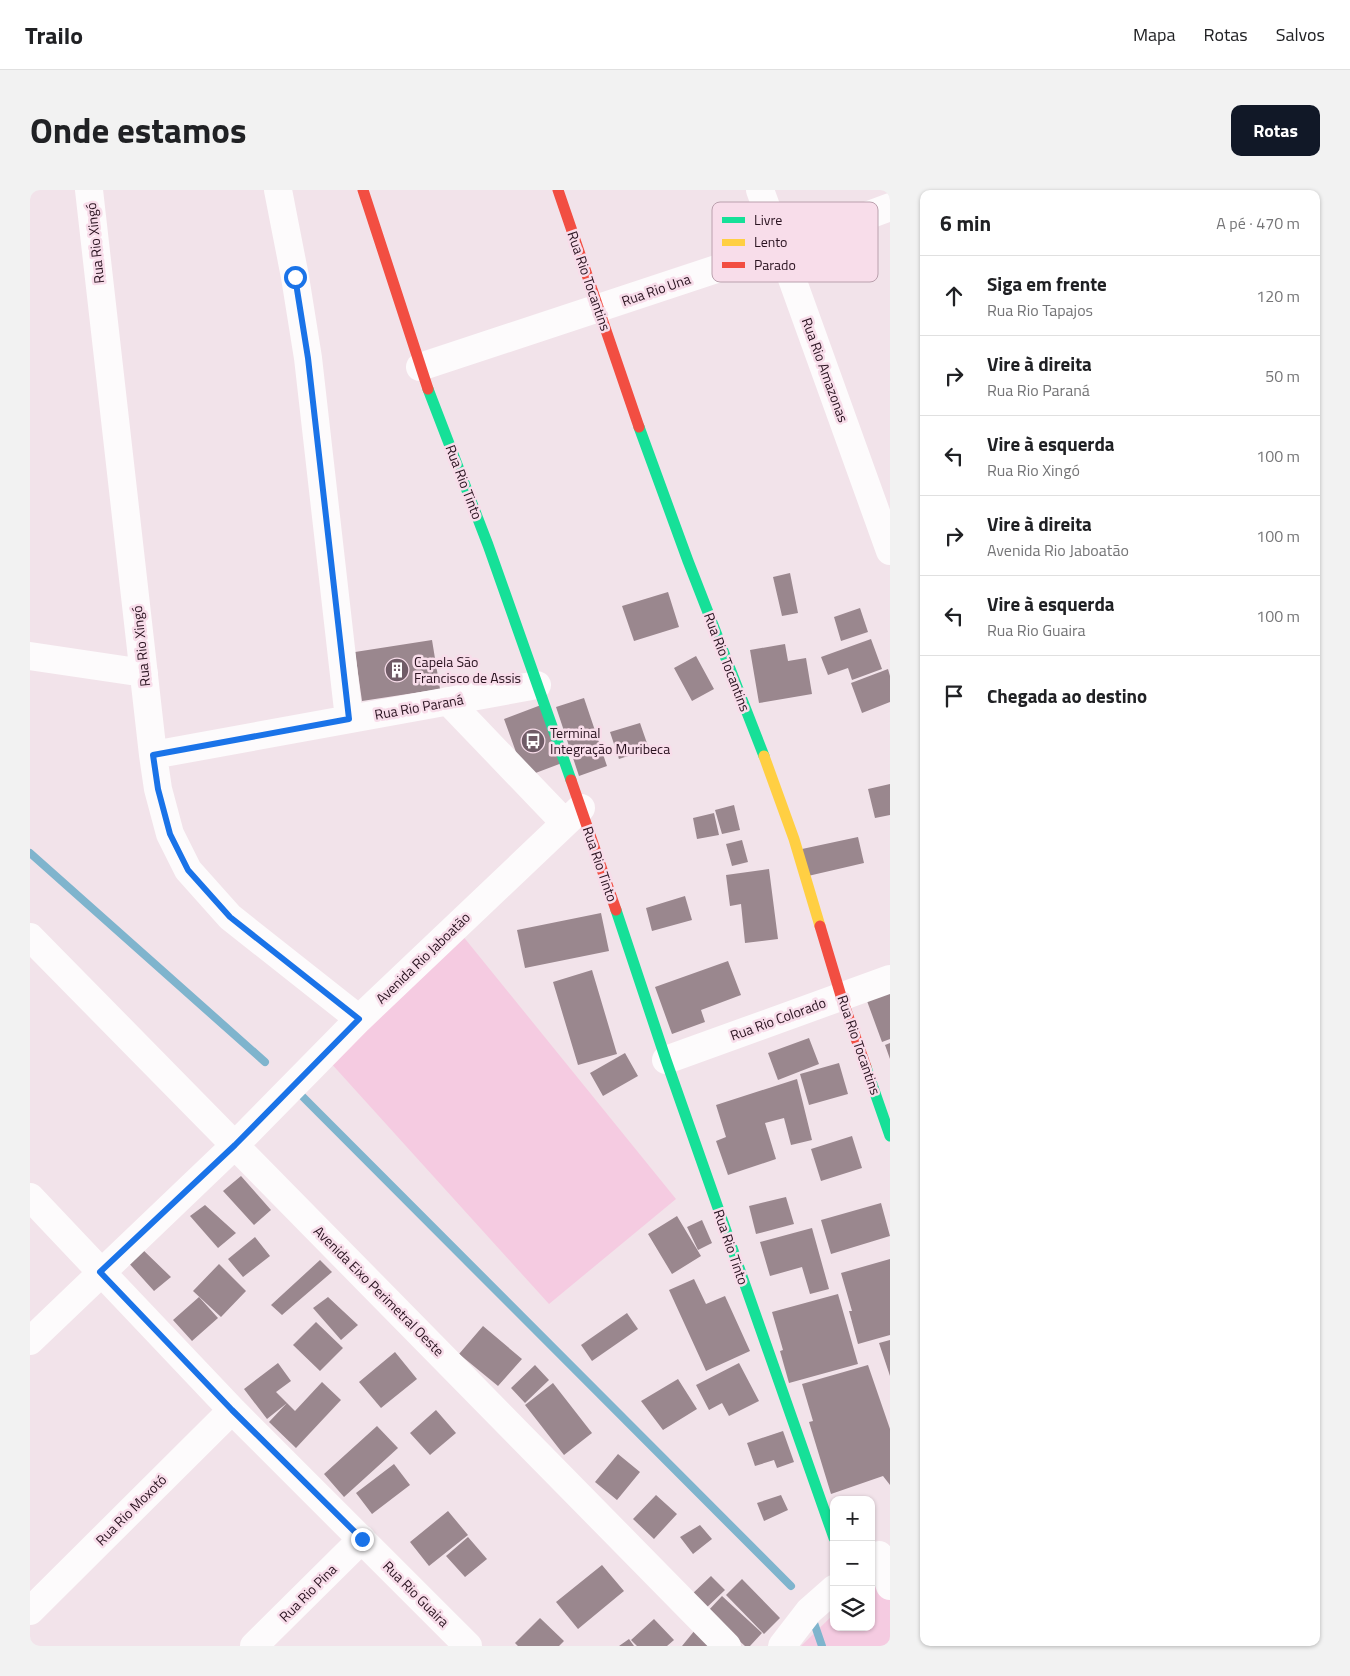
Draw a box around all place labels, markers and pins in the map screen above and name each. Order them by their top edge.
place label: Capela São Francisco de Assis [414,651,521,688]
building icon: Capela São Francisco de Assis [384,657,410,683]
place label: Terminal Integração Muribeca [550,722,670,759]
bus stop icon: Terminal Integração Muribeca [520,728,546,754]

